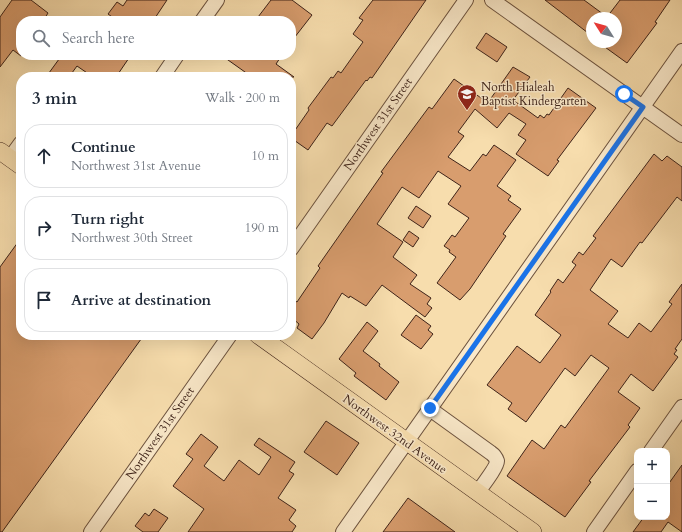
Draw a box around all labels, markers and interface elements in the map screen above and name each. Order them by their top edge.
north arrow [586,12,622,48]
search box [16,16,296,60]
icon: search [30,27,52,49]
text: Search here [62,28,135,48]
street label: Northwest 31st Street [340,74,416,174]
place label: North Hialeah Baptist Kindergarten [481,79,587,109]
school or university icon: North Hialeah Baptist Kindergarten [456,83,478,111]
route start [615,85,633,103]
text: 3 min [32,87,77,110]
text: Walk · 200 m [205,89,280,107]
text: Continue [71,137,136,157]
icon: ahead [33,145,55,167]
text: 10 m [251,147,279,165]
text: Northwest 31st Avenue [71,157,201,175]
text: Turn right [71,209,144,229]
icon: right [33,217,55,239]
text: 190 m [245,219,279,237]
text: Northwest 30th Street [71,229,193,247]
icon: arrive [33,289,55,311]
text: Arrive at destination [71,290,211,310]
street label: Northwest 31st Street [122,383,198,483]
street label: Northwest 32nd Avenue [340,391,450,477]
route end [421,399,439,417]
map controls [634,448,670,520]
button: + [634,448,670,484]
button: − [634,484,670,520]

